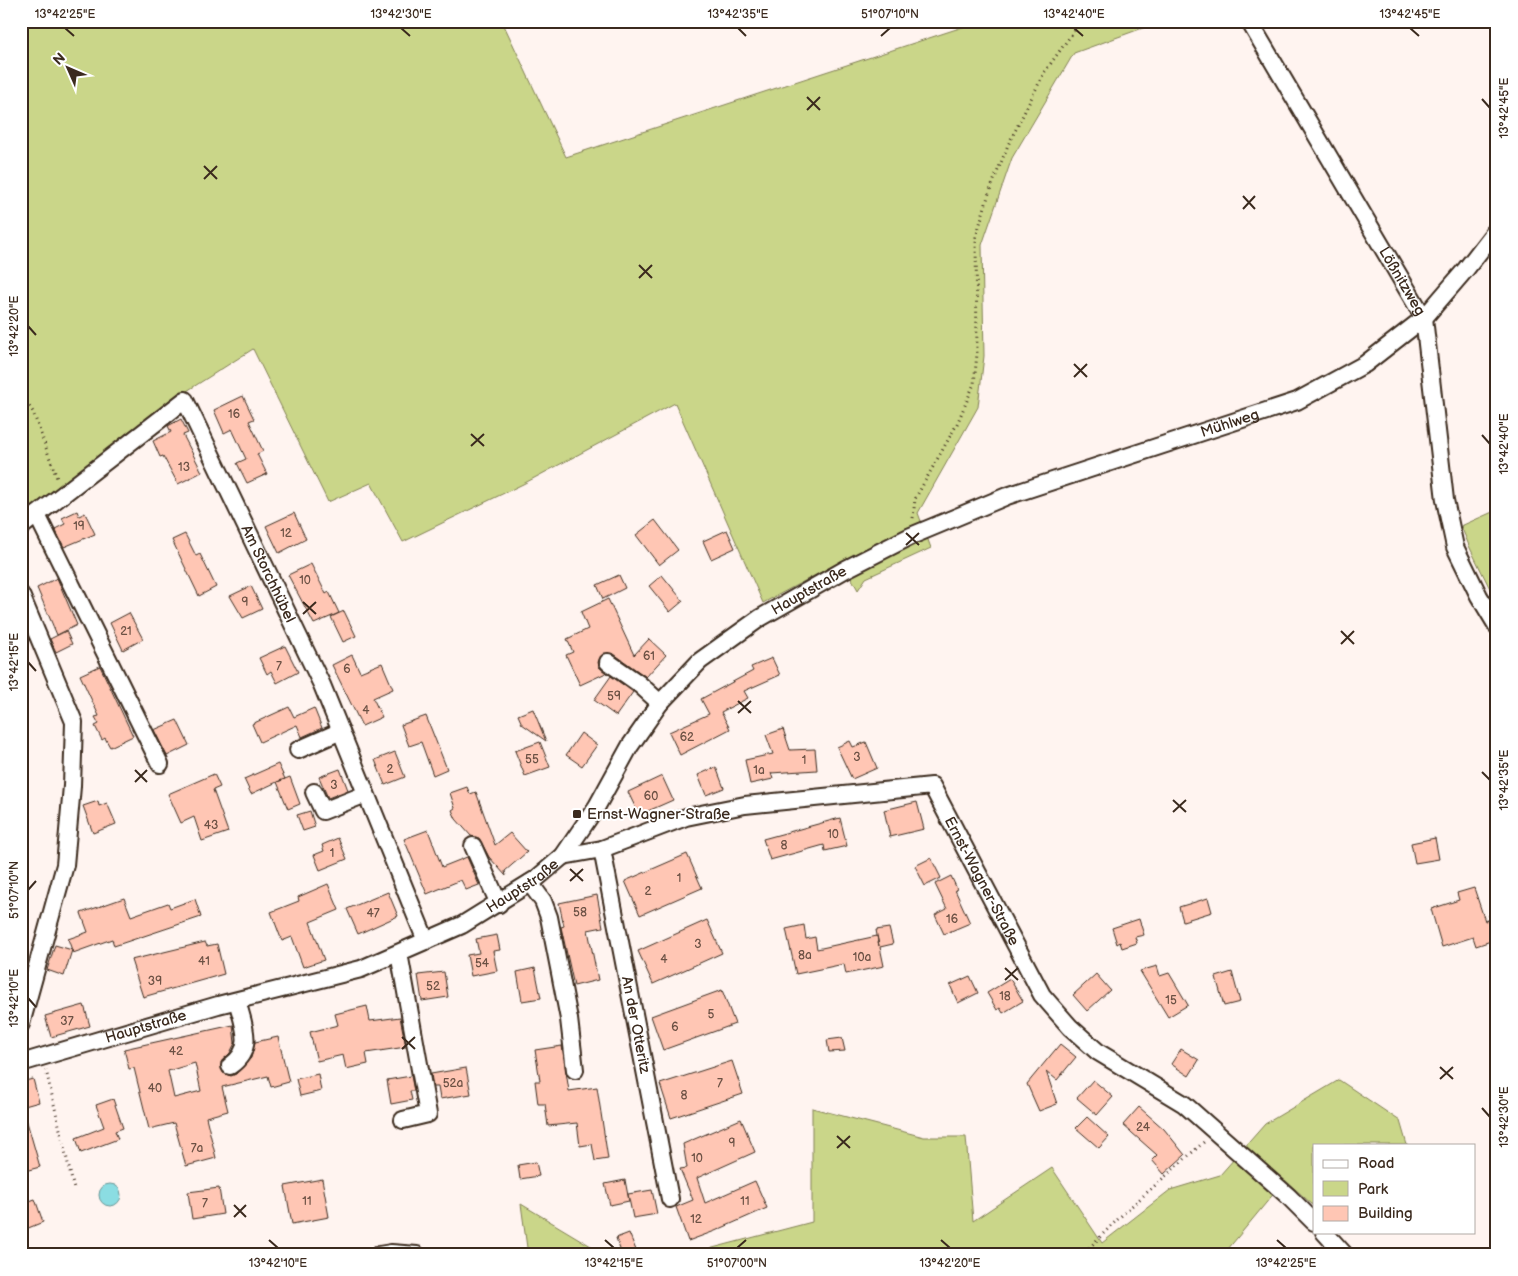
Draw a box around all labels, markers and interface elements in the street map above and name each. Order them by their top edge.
text: 13°42'25"E [35,7,95,22]
text: 13°42'30"E [370,7,432,22]
text: 13°42'35"E [707,7,769,22]
text: 51°07'10"N [861,7,919,22]
text: 13°42'40"E [1043,7,1105,22]
text: 13°42'45"E [1380,7,1441,22]
north arrow [42,42,92,92]
text: N [49,49,69,69]
text: 13°42'45"E [1497,77,1512,139]
street label: Lößnitzweg [1374,244,1429,319]
text: 13°42'20"E [7,295,22,356]
street label: Mühlweg [1198,405,1262,442]
house number: 16 [228,407,240,422]
text: 13°42'40"E [1497,413,1512,475]
house number: 13 [178,460,190,475]
house number: 19 [73,519,85,534]
street label: Am Storchhübel [236,522,299,626]
house number: 12 [280,526,292,541]
street label: Hauptstraße [768,562,850,620]
house number: 10 [299,573,311,588]
house number: 9 [242,595,249,610]
house number: 21 [120,624,132,639]
text: 13°42'15"E [7,633,22,691]
house number: 61 [643,649,655,664]
house number: 7 [276,659,282,674]
house number: 6 [343,662,351,677]
house number: 59 [607,689,621,704]
house number: 4 [362,703,370,718]
house number: 62 [680,730,694,745]
text: 13°42'35"E [1497,749,1512,811]
house number: 3 [853,750,861,765]
house number: 55 [525,752,539,767]
house number: 1 [802,753,806,768]
house number: 2 [386,762,394,777]
house number: 1a [753,763,765,778]
house number: 3 [330,778,338,793]
house number: 60 [644,789,658,804]
place label: Ernst-Wagner-Straße [587,805,730,824]
marker: Ernst-Wagner-Straße [571,808,583,820]
street label: Ernst-Wagner-Straße [940,813,1023,949]
house number: 43 [204,818,218,833]
house number: 10 [827,827,839,842]
house number: 8 [781,838,788,853]
house number: 1 [330,846,334,861]
street label: Hauptstraße [483,855,563,918]
text: 51°07'10"N [7,861,22,919]
house number: 1 [677,871,681,886]
house number: 2 [644,884,652,899]
house number: 58 [573,905,587,920]
house number: 47 [366,906,380,921]
house number: 16 [946,912,958,927]
house number: 3 [694,937,702,952]
house number: 8a [798,948,812,963]
house number: 10a [853,950,871,965]
house number: 4 [660,952,668,967]
house number: 41 [198,954,210,969]
house number: 54 [475,956,490,971]
text: 13°42'10"E [7,969,22,1027]
house number: 39 [148,974,162,989]
street label: An der Otteritz [617,975,655,1076]
house number: 52 [426,979,440,994]
house number: 18 [999,989,1011,1004]
house number: 15 [1165,993,1177,1008]
street label: Hauptstraße [103,1006,189,1048]
house number: 5 [708,1007,715,1022]
house number: 37 [60,1014,74,1029]
house number: 6 [671,1020,679,1035]
house number: 42 [169,1044,183,1059]
house number: 52a [443,1076,464,1091]
house number: 7 [717,1076,723,1091]
house number: 40 [148,1081,162,1096]
text: 13°42'30"E [1497,1086,1512,1148]
house number: 8 [681,1088,688,1103]
house number: 24 [1136,1120,1151,1135]
house number: 9 [729,1136,736,1151]
house number: 7a [191,1141,204,1156]
legend [1313,1144,1476,1234]
house number: 10 [691,1151,703,1166]
text: Road [1358,1154,1394,1173]
text: Park [1358,1180,1389,1199]
house number: 11 [302,1194,312,1209]
house number: 11 [740,1194,750,1209]
house number: 7 [202,1196,208,1211]
text: Building [1358,1204,1413,1223]
house number: 12 [690,1212,702,1227]
text: 13°42'10"E [249,1256,307,1271]
text: 13°42'15"E [585,1256,643,1271]
text: 51°07'00"N [707,1256,767,1271]
text: 13°42'20"E [920,1256,981,1271]
text: 13°42'25"E [1256,1256,1316,1271]

